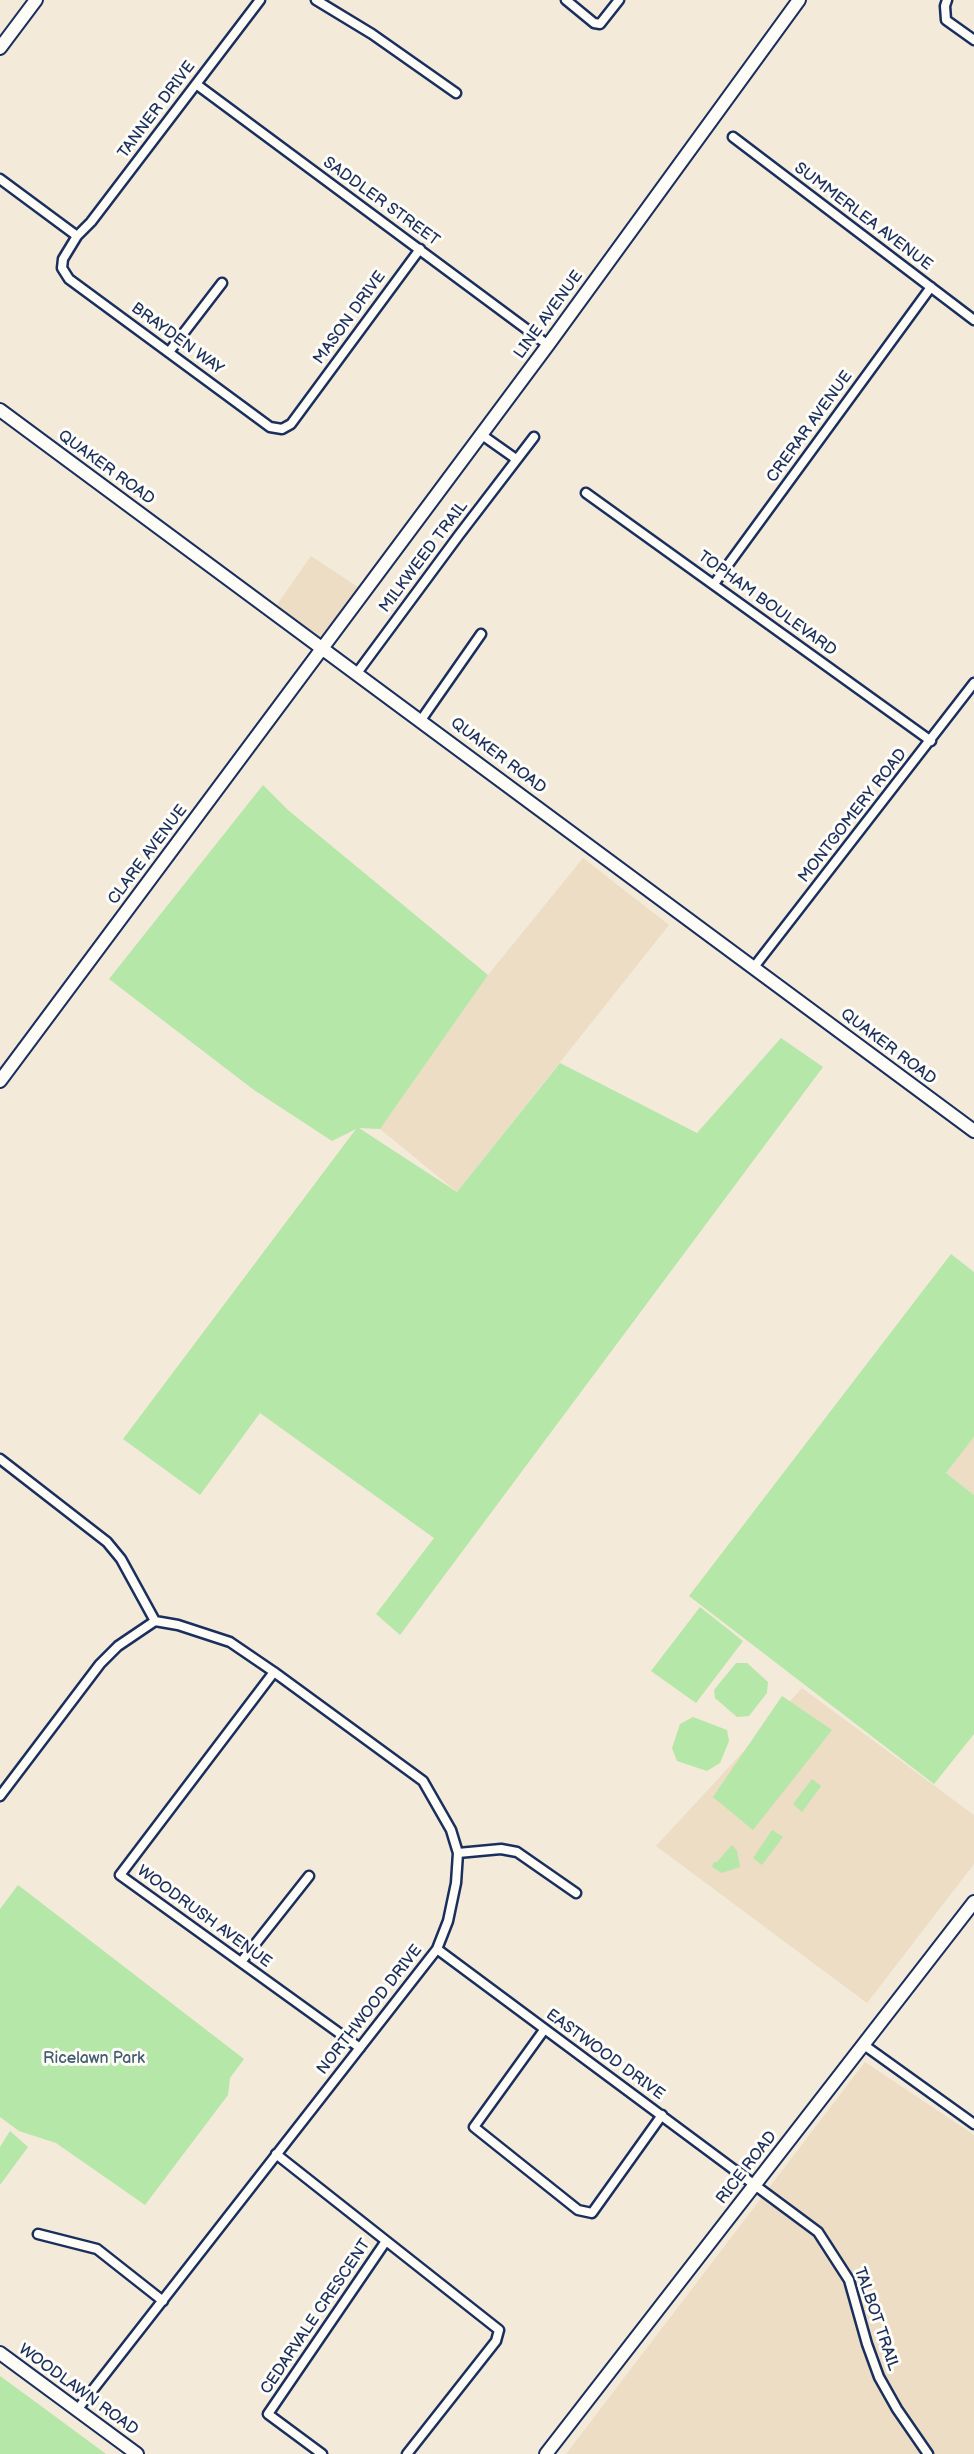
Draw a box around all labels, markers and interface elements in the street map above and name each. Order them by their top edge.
street label: TANNER DRIVE [114,58,200,162]
street label: SADDLER STREET [319,153,443,251]
street label: SUMMERLEA AVENUE [790,159,936,275]
street label: LINE AVENUE [511,267,587,363]
street label: MASON DRIVE [310,268,390,368]
street label: BRAYDEN WAY [127,299,227,379]
street label: CRERAR AVENUE [763,367,857,487]
street label: QUAKER ROAD [54,427,158,509]
street label: MILKWEED TRAIL [376,497,472,617]
street label: TOPHAM BOULEVARD [694,547,840,661]
street label: QUAKER ROAD [446,714,550,798]
street label: MONTGOMERY ROAD [795,745,911,887]
street label: CLARE AVENUE [104,801,192,909]
street label: QUAKER ROAD [836,1005,940,1089]
street label: WOODRUSH AVENUE [133,1862,275,1972]
street label: NORTHWOOD DRIVE [313,1941,427,2079]
street label: EASTWOOD DRIVE [542,2006,668,2104]
park label: Ricelawn Park [43,2049,145,2069]
street label: RICE ROAD [713,2128,781,2208]
street label: CEDARVALE CRESCENT [257,2236,375,2398]
street label: TALBOT TRAIL [849,2265,903,2373]
street label: WOODLAWN ROAD [14,2340,142,2440]

